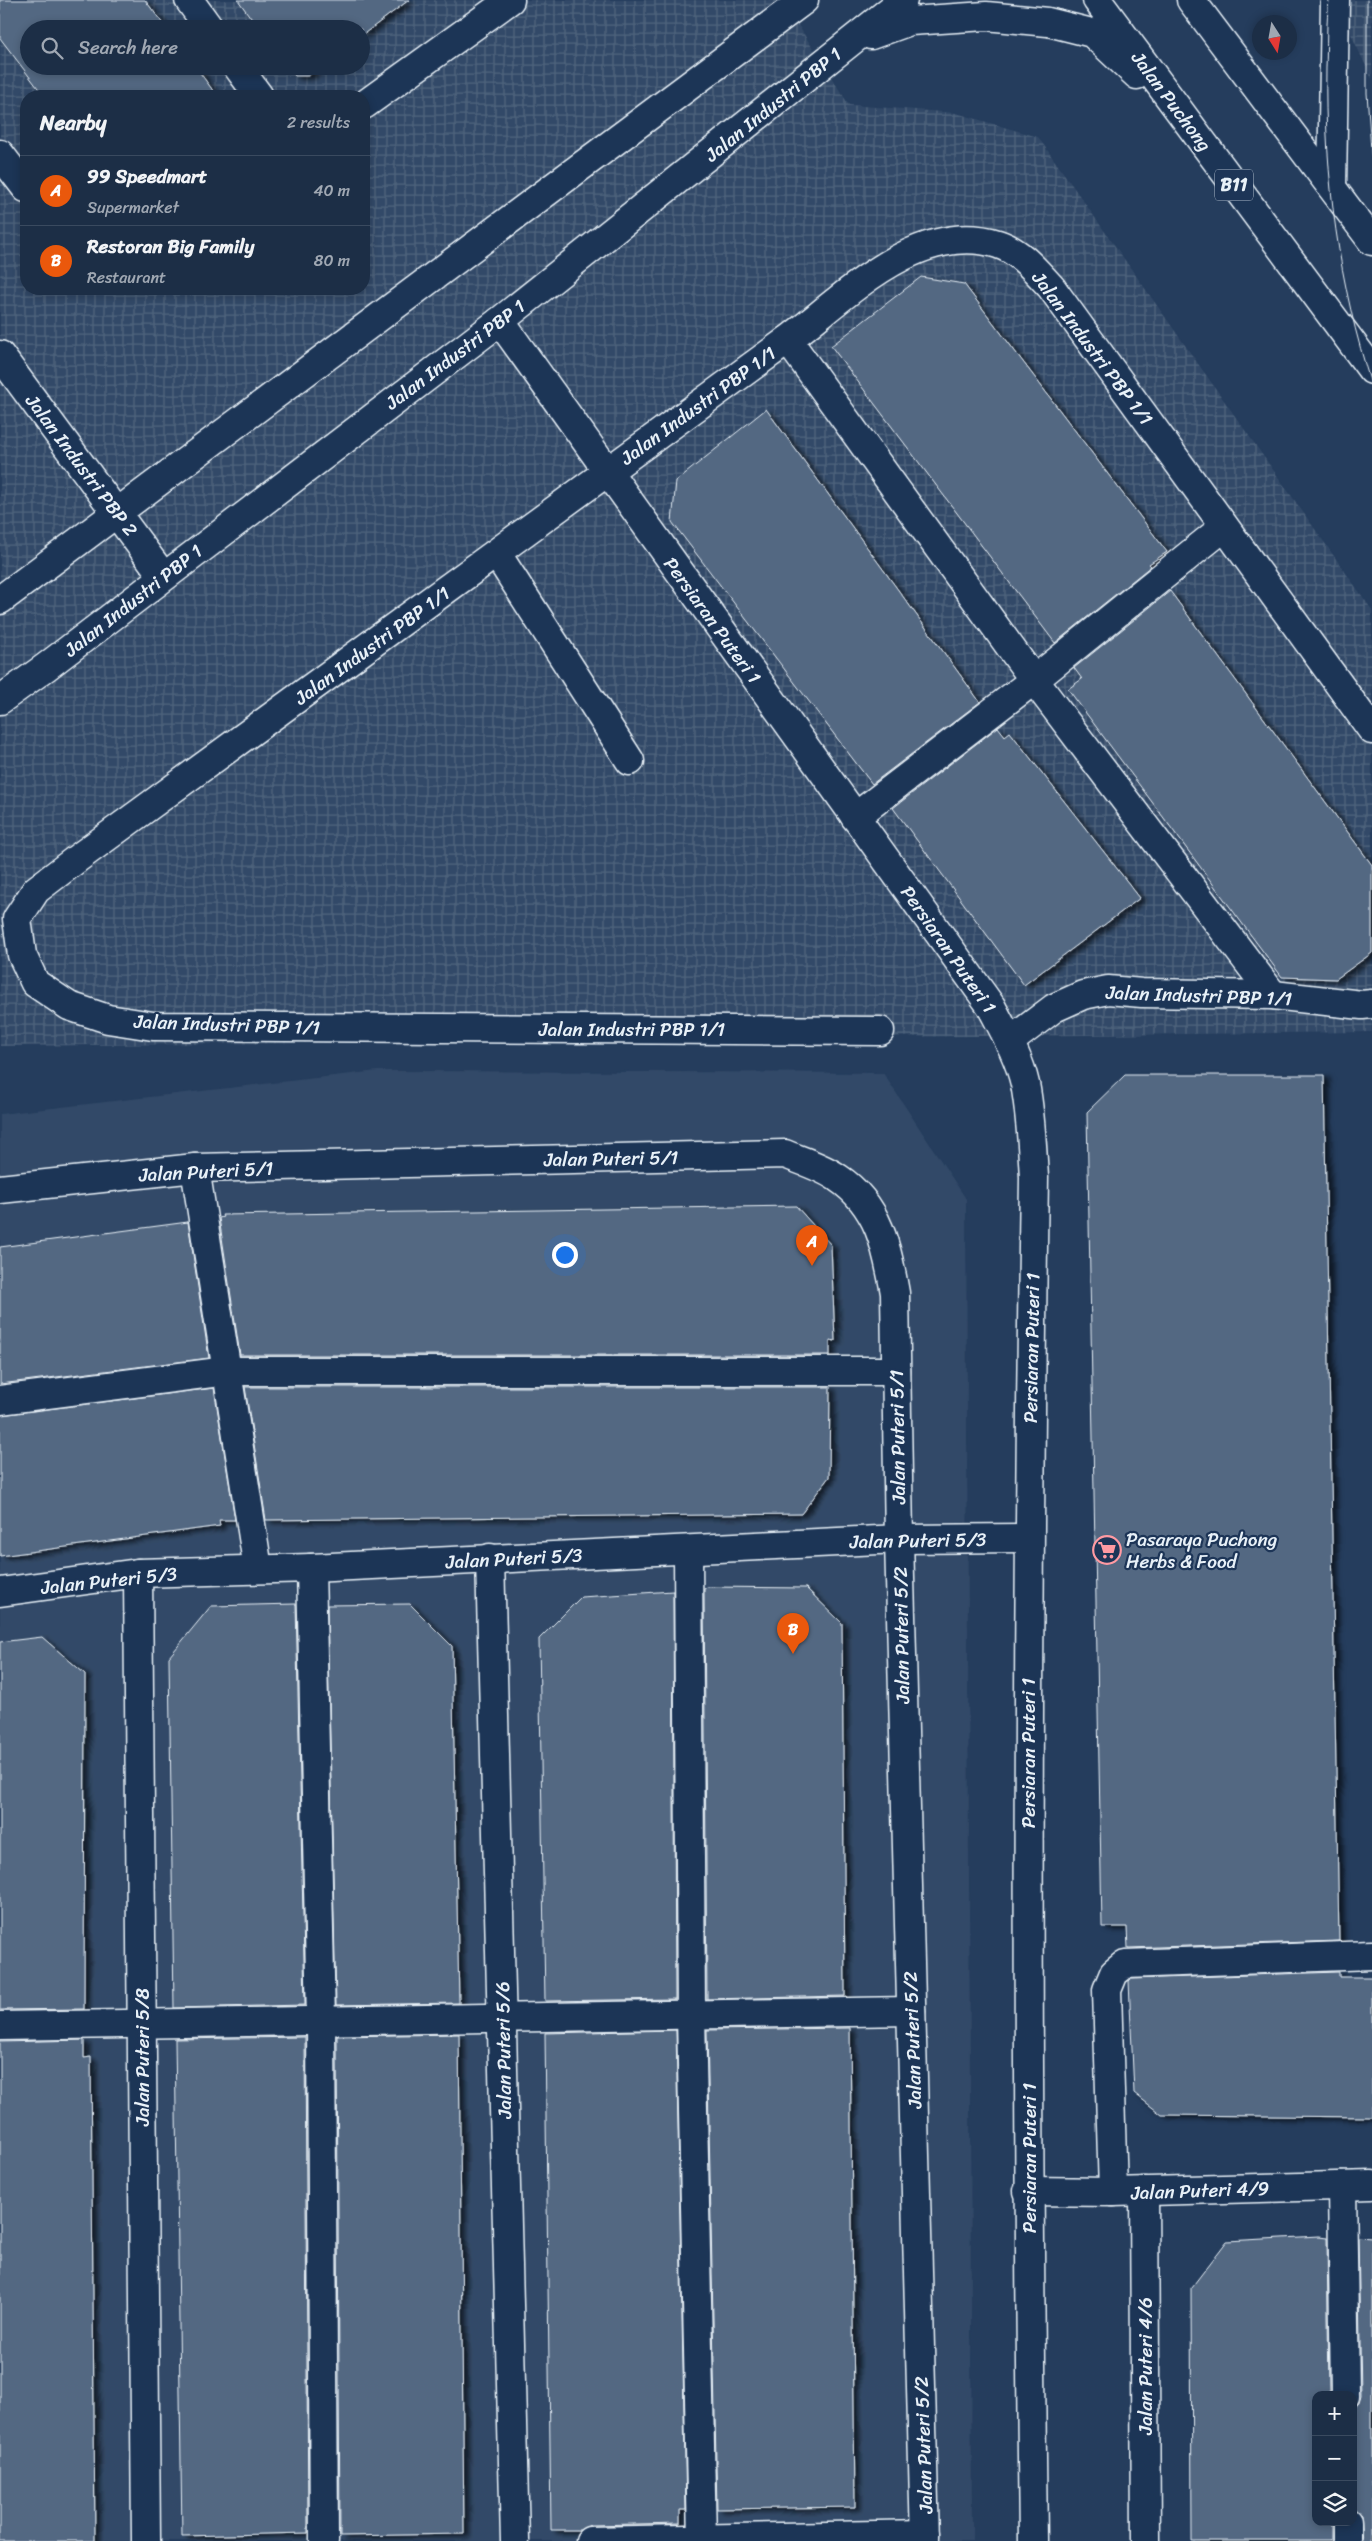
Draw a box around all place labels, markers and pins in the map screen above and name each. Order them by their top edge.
pin: A [796,1225,828,1266]
place label: Pasaraya Puchong Herbs & Food [1126,1523,1278,1578]
supermarket icon: Pasaraya Puchong Herbs & Food [1092,1535,1122,1565]
pin: B [777,1613,809,1654]

